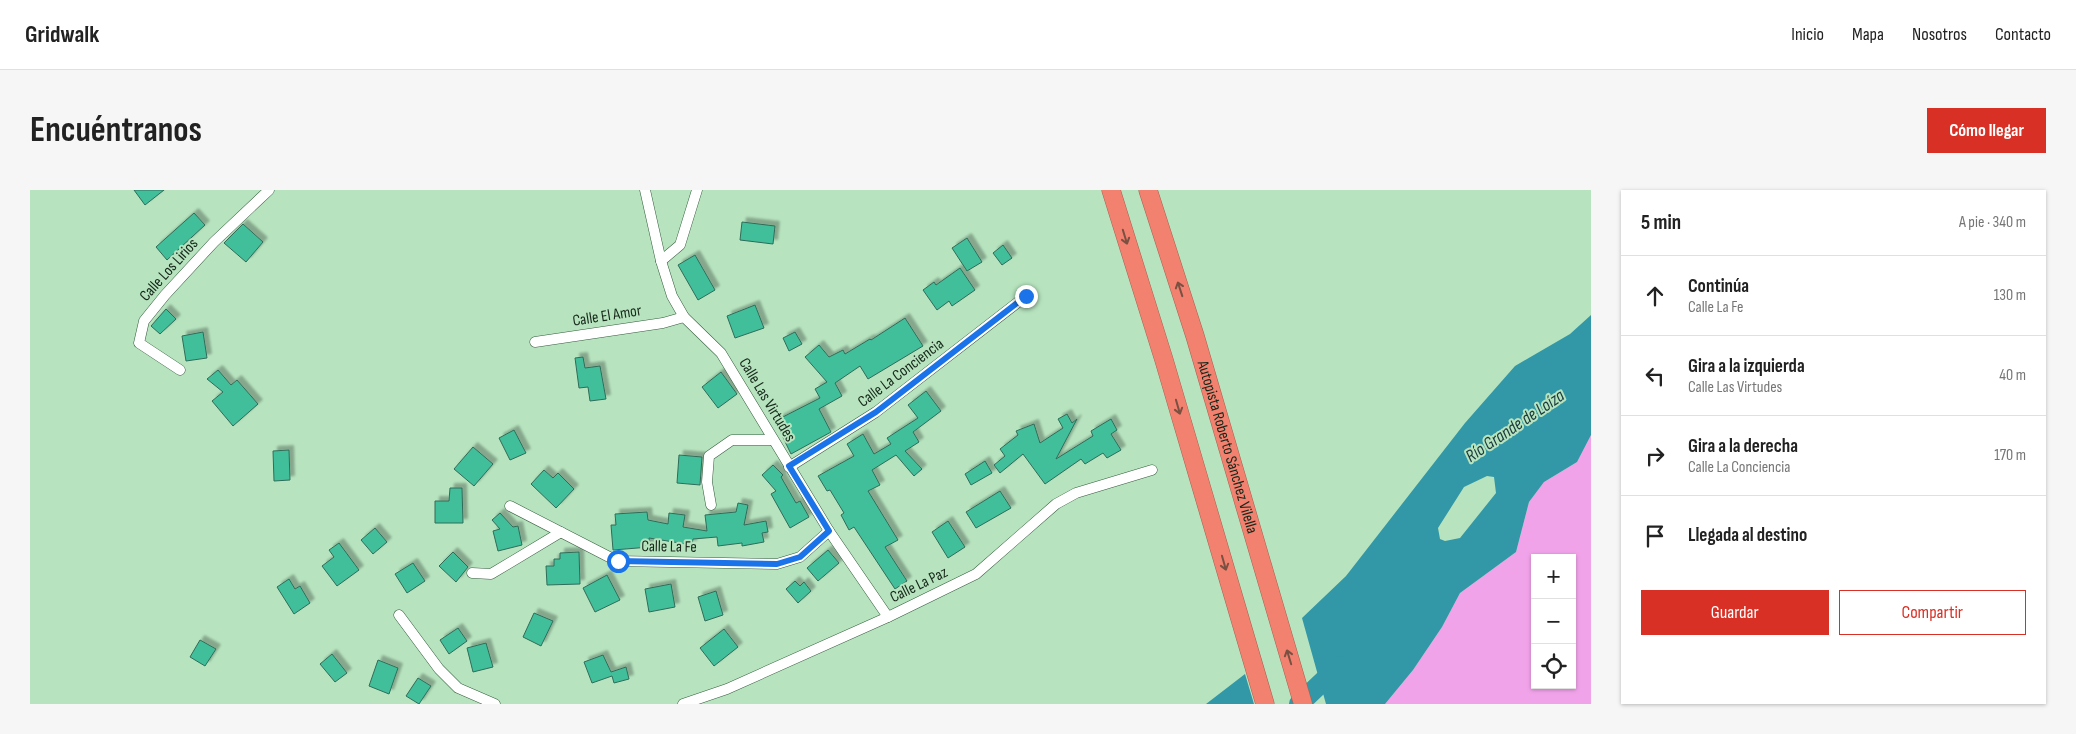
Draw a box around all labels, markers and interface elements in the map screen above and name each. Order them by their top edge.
text: Gridwalk [25,20,99,49]
text: Inicio [1791,24,1824,45]
text: Mapa [1852,24,1884,45]
text: Nosotros [1912,24,1967,45]
text: Contacto [1995,24,2051,45]
button: Cómo llegar [1927,108,2046,153]
text: Encuéntranos [30,109,202,152]
text: 5 min [1641,210,1681,235]
text: A pie · 340 m [1959,213,2026,232]
one-way arrow [1121,228,1131,244]
street label: Calle Los Lirios [136,234,202,305]
text: Continúa [1688,275,1749,298]
one-way arrow [1175,281,1185,297]
icon: ahead [1641,282,1669,310]
route end [1015,285,1038,308]
text: 130 m [1994,286,2026,305]
text: Calle La Fe [1688,298,1743,317]
street label: Calle El Amor [571,301,643,331]
street label: Calle La Conciencia [854,335,948,411]
street label: Calle Las Virtudes [735,355,800,446]
text: Gira a la izquierda [1688,355,1805,378]
street label: Autopista Roberto Sánchez Vilella [1193,357,1262,536]
icon: left [1641,362,1669,390]
text: 40 m [1999,366,2026,385]
text: Calle Las Virtudes [1688,378,1782,397]
water label: Río Grande de Loíza [1462,385,1569,467]
one-way arrow [1173,398,1183,414]
text: Gira a la derecha [1688,435,1798,458]
icon: right [1641,442,1669,470]
text: 170 m [1994,446,2026,465]
text: Calle La Conciencia [1688,458,1791,477]
icon: arrive [1641,522,1669,550]
text: Llegada al destino [1688,524,1807,547]
street label: Calle La Fe [641,537,697,557]
route start [607,550,630,573]
one-way arrow [1219,554,1229,570]
map controls [1531,554,1576,689]
button: + [1531,554,1576,599]
street label: Calle La Paz [887,563,951,607]
button: Guardar [1641,590,1829,635]
button: Compartir [1839,590,2026,635]
button: − [1531,599,1576,644]
button: locate [1531,644,1576,689]
one-way arrow [1284,650,1294,666]

